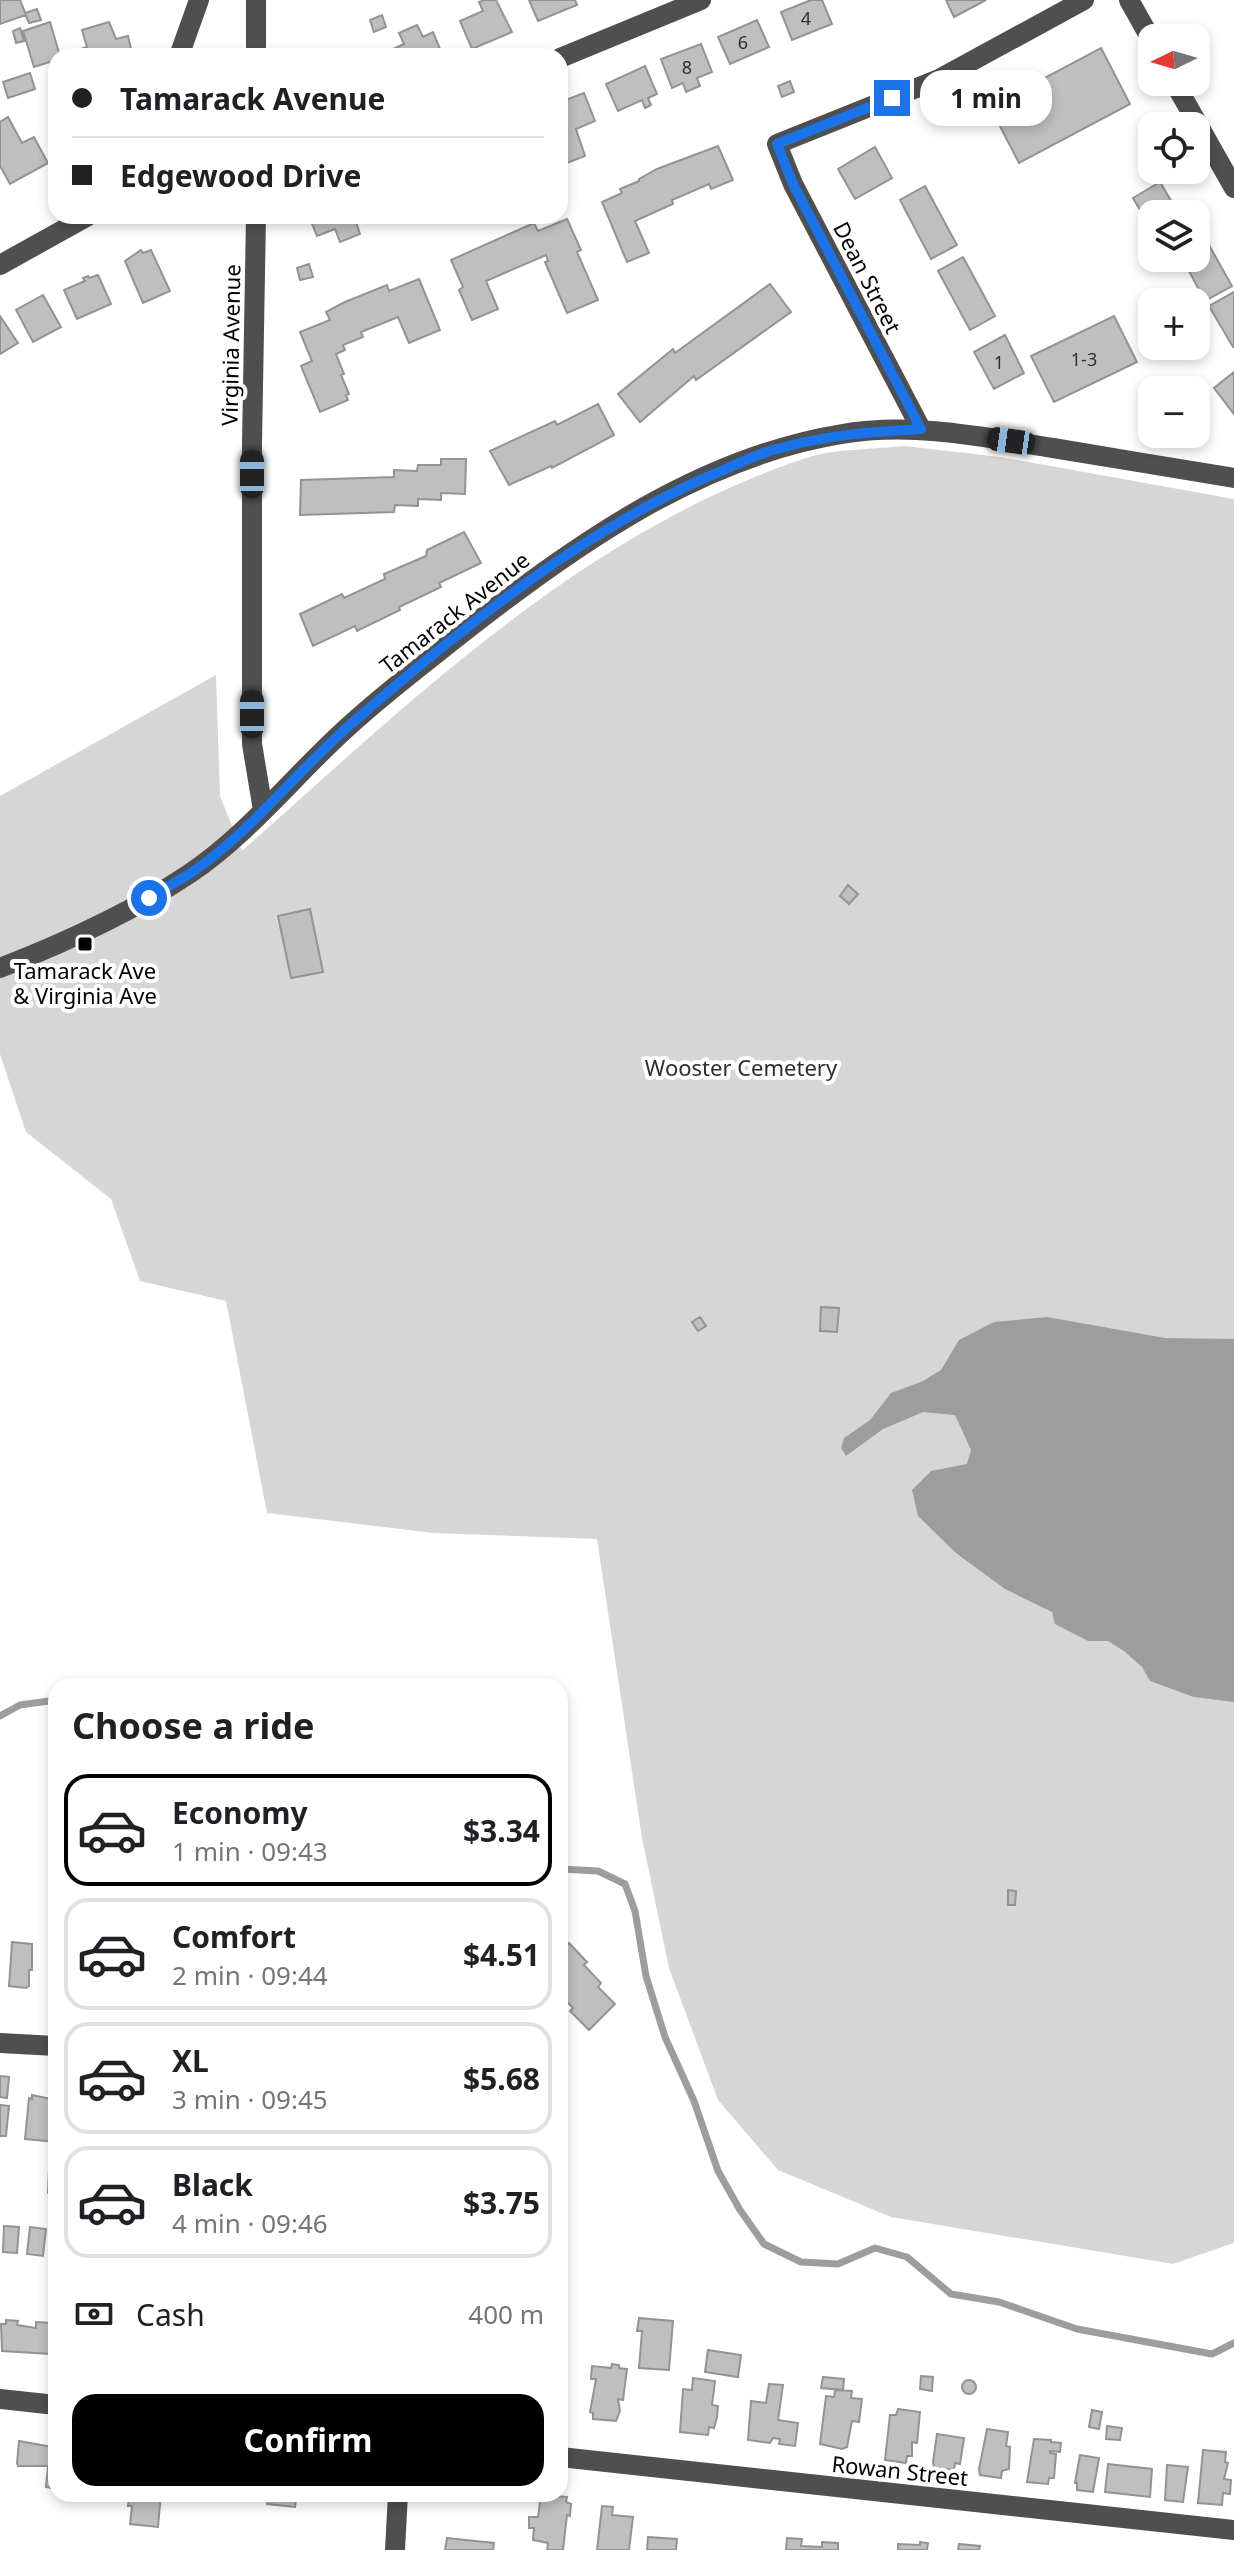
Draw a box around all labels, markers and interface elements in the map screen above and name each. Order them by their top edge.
house number: 4 [801,6,811,30]
north arrow [1138,24,1210,96]
map controls [1138,24,1210,448]
house number: 6 [738,30,748,54]
house number: 8 [682,55,692,79]
callout: 1 min [920,70,1052,126]
text: Tamarack Avenue [120,78,385,119]
route end [874,80,910,116]
text: 1 min [950,80,1022,116]
button: locate [1138,112,1210,184]
text: Edgewood Drive [120,155,361,196]
button: layers [1138,200,1210,272]
street label: Dean Street [827,216,909,338]
street label: Virginia Avenue [214,264,246,426]
button: + [1138,288,1210,360]
house number: 1-3 [1071,347,1097,371]
house number: 1 [994,350,1004,374]
button: − [1138,376,1210,448]
car [986,426,1036,456]
car [240,450,264,498]
street label: Tamarack Avenue [373,544,535,680]
car [240,690,264,738]
route start [131,880,167,916]
marker: Tamarack Ave & Virginia Ave [76,935,94,953]
place label: Tamarack Ave & Virginia Ave [13,955,157,1010]
park label: Wooster Cemetery [645,1052,838,1082]
text: Choose a ride [72,1701,314,1750]
text: Economy [172,1792,308,1833]
icon: car [76,1794,148,1866]
text: $3.34 [463,1810,540,1851]
text: 1 min · 09:43 [172,1833,328,1869]
text: Comfort [172,1916,296,1957]
icon: car [76,1918,148,1990]
text: $4.51 [463,1934,540,1975]
text: 2 min · 09:44 [172,1957,328,1993]
text: XL [172,2040,209,2081]
icon: car [76,2042,148,2114]
text: $5.68 [463,2058,540,2099]
text: 3 min · 09:45 [172,2081,328,2117]
text: Black [172,2164,253,2205]
icon: car [76,2166,148,2238]
text: $3.75 [463,2182,540,2223]
text: 4 min · 09:46 [172,2205,328,2241]
icon: cash [72,2292,116,2336]
text: Cash [136,2294,205,2335]
text: 400 m [468,2296,544,2332]
button: Confirm [72,2394,544,2486]
street label: Rowan Street [830,2448,970,2492]

